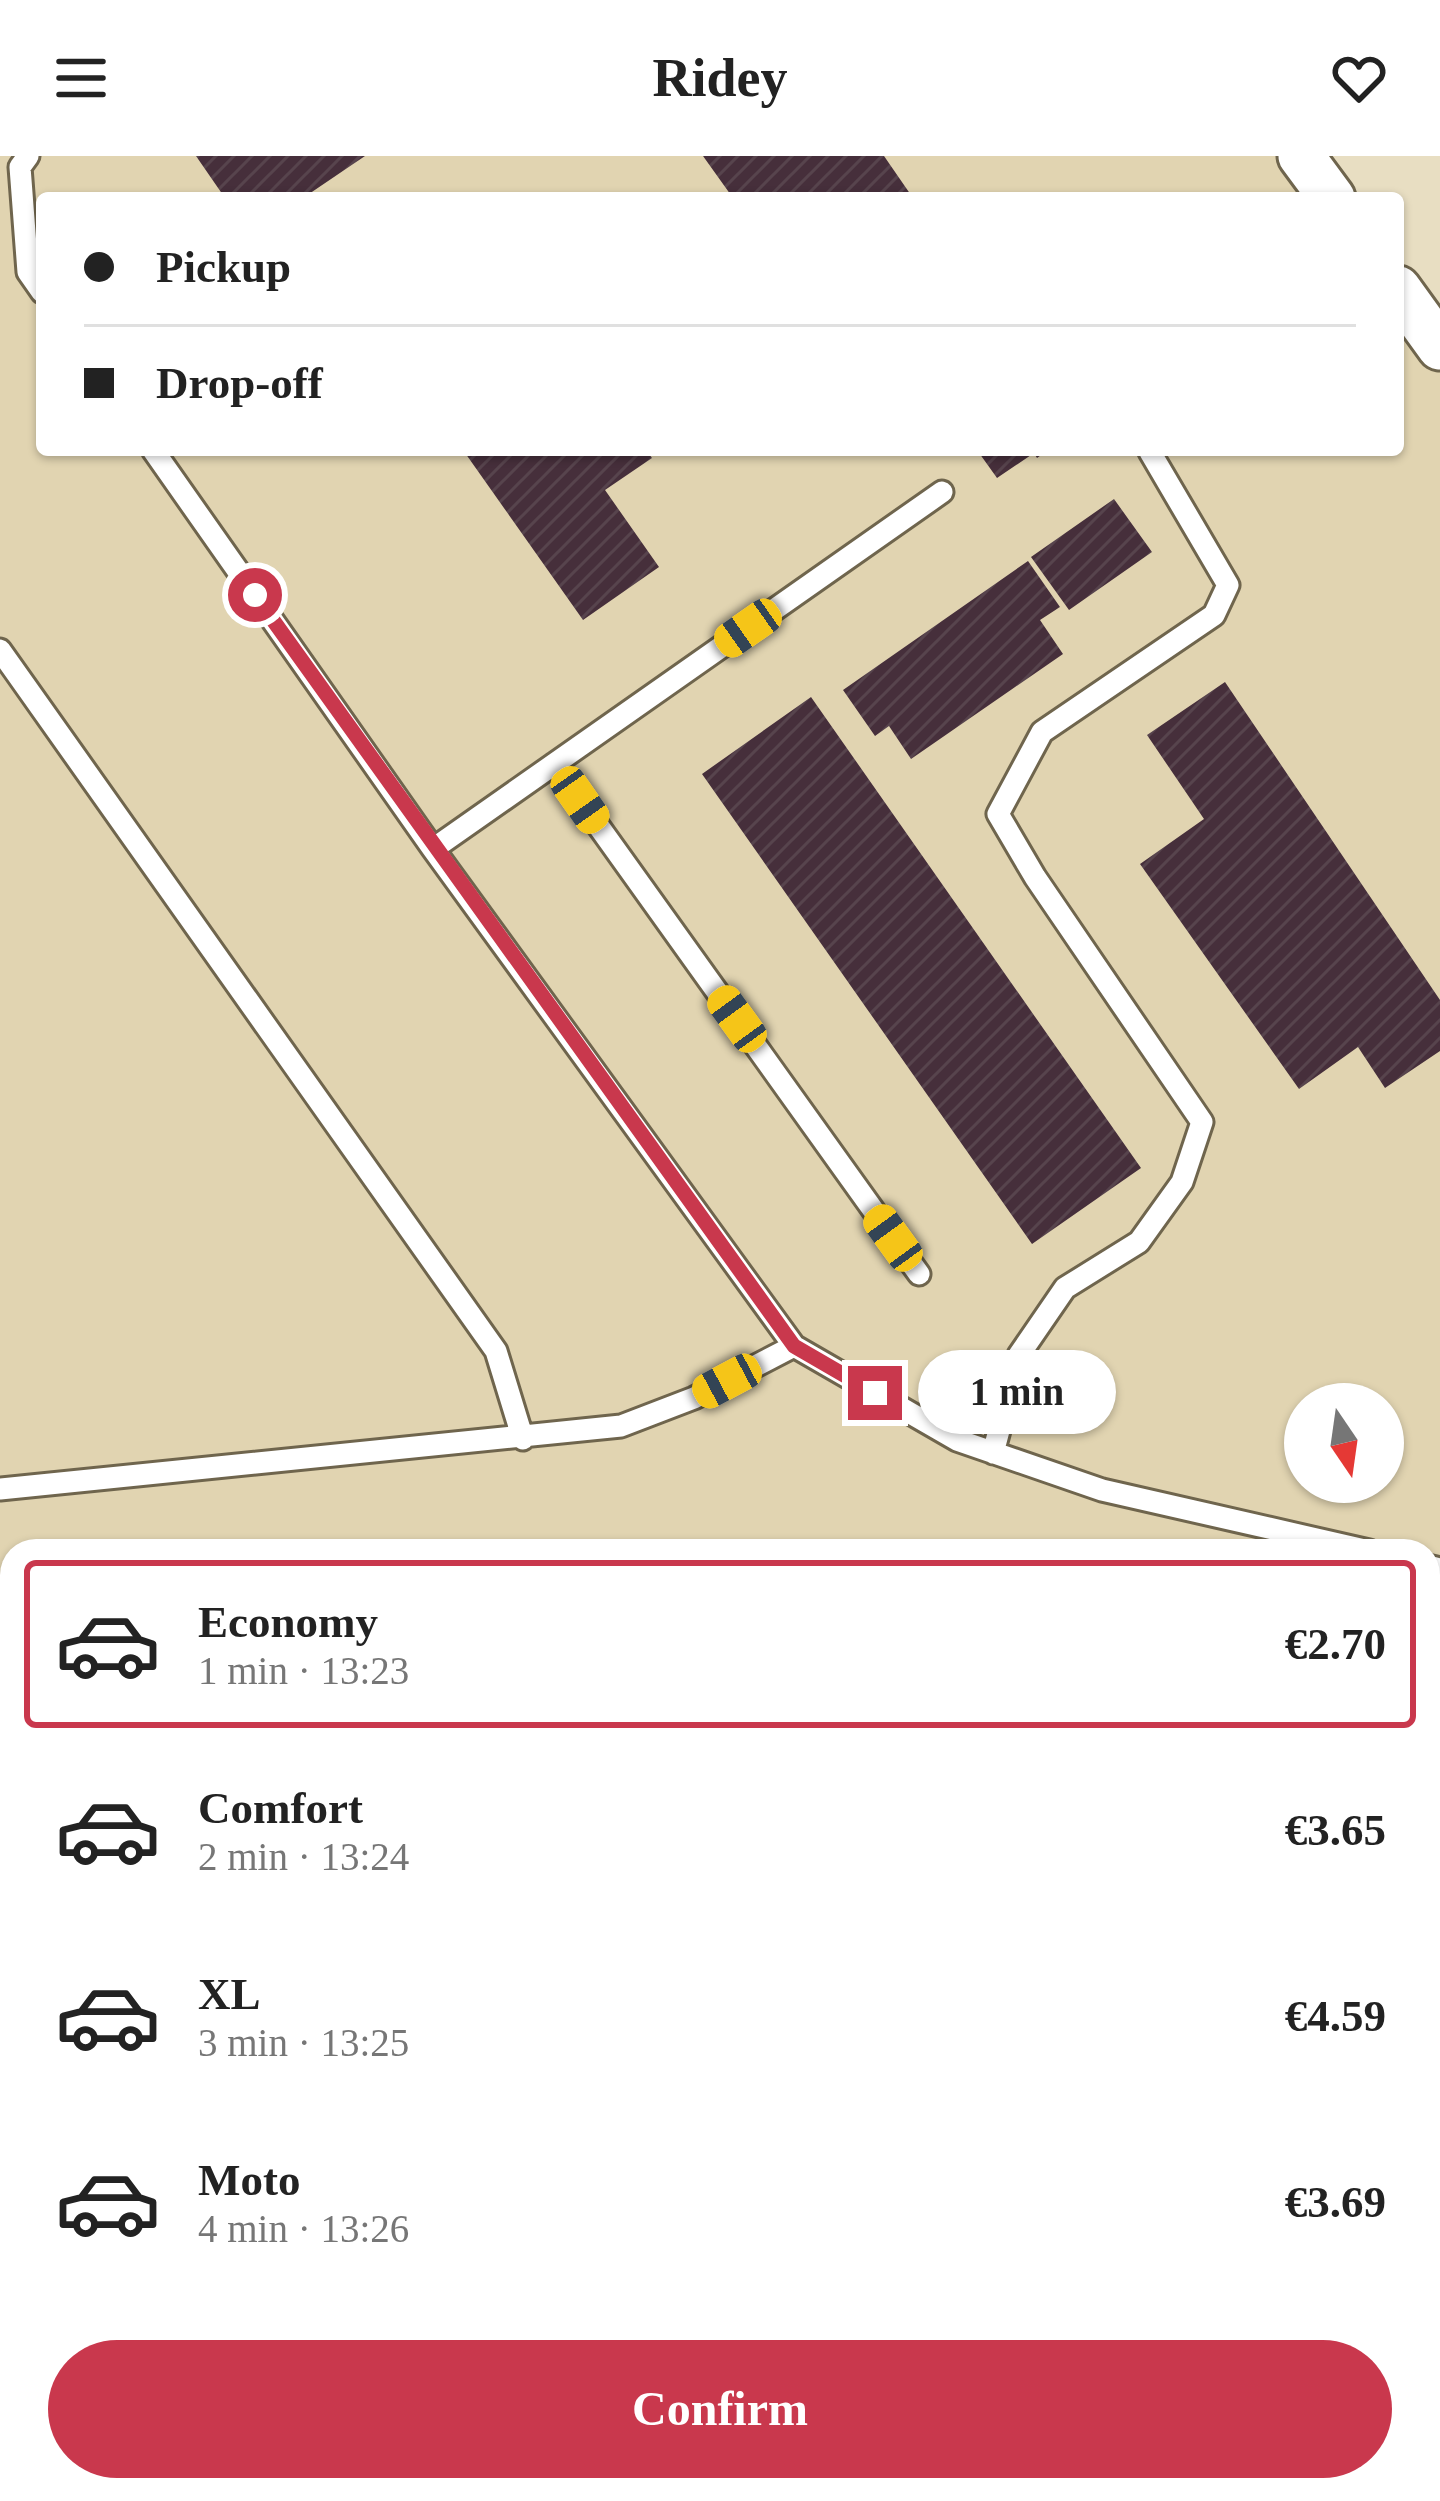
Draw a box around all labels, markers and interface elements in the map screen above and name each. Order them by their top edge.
icon: menu [48,45,114,111]
icon: heart [1326,45,1392,111]
text: Ridey [653,48,788,108]
text: Pickup [156,242,291,292]
text: Drop-off [156,358,323,408]
route start [228,568,282,622]
car [708,593,788,663]
car [545,760,615,840]
car [701,979,773,1059]
car [857,1198,929,1278]
car [687,1348,767,1414]
callout: 1 min [917,1351,1115,1435]
route end [848,1366,902,1420]
text: 1 min [970,1370,1064,1413]
north arrow [1284,1383,1404,1503]
map controls [1284,1383,1404,1503]
icon: car [54,1590,162,1698]
text: Economy [198,1597,378,1647]
text: €2.70 [1285,1619,1386,1669]
text: 1 min · 13:23 [198,1649,409,1692]
icon: car [54,1776,162,1884]
text: Comfort [198,1783,363,1833]
text: €3.65 [1285,1805,1386,1855]
text: 2 min · 13:24 [198,1835,409,1878]
icon: car [54,1962,162,2070]
text: XL [198,1969,261,2019]
text: €4.59 [1285,1991,1386,2041]
text: 3 min · 13:25 [198,2021,409,2064]
icon: car [54,2148,162,2256]
text: Moto [198,2155,300,2205]
text: €3.69 [1285,2177,1386,2227]
text: 4 min · 13:26 [198,2207,409,2250]
button: Confirm [48,2340,1392,2478]

